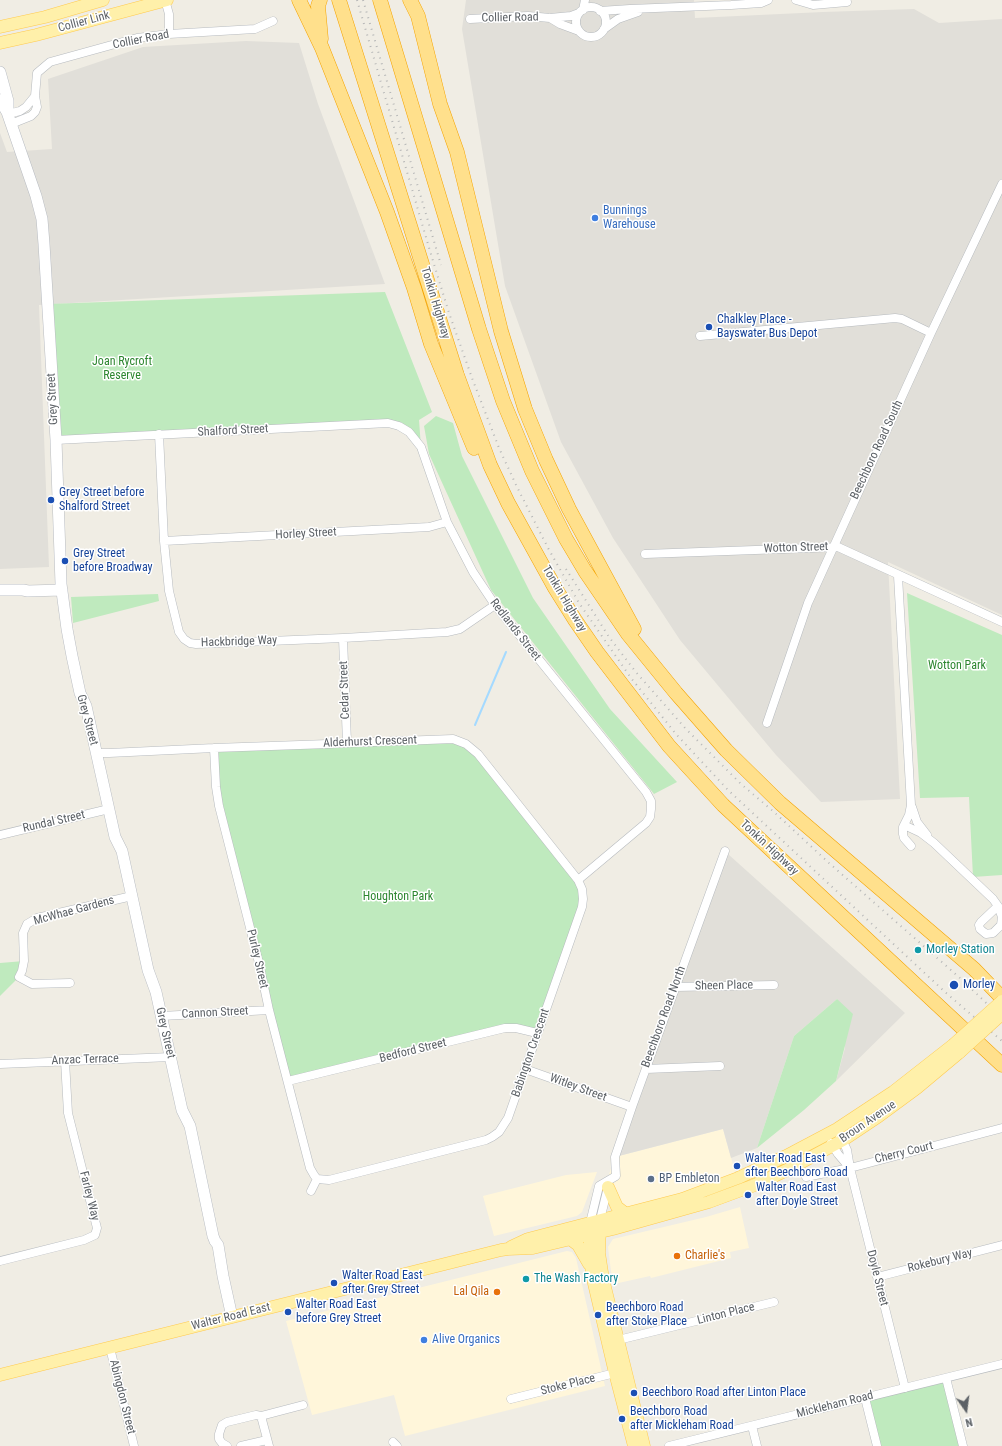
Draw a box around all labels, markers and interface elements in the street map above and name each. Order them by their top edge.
street label: Collier Link [57,8,111,36]
street label: Collier Road [481,10,539,26]
street label: Collier Road [112,27,170,53]
place label: Bunnings Warehouse [603,204,656,232]
marker: Bunnings Warehouse [590,213,600,223]
street label: Tonkin Highway [417,265,453,341]
place label: Chalkley Place - Bayswater Bus Depot [717,313,817,341]
marker: Chalkley Place - Bayswater Bus Depot [704,322,714,332]
park label: Joan Rycroft Reserve [92,355,152,383]
street label: Grey Street [44,373,62,425]
street label: Beechboro Road South [848,398,906,502]
street label: Shalford Street [197,422,269,440]
place label: Grey Street before Shalford Street [59,486,144,514]
marker: Grey Street before Shalford Street [46,495,56,505]
street label: Horley Street [275,525,337,543]
street label: Wotton Street [763,540,829,556]
place label: Grey Street before Broadway [73,547,153,575]
marker: Grey Street before Broadway [60,556,70,566]
street label: Tonkin Highway [539,563,589,635]
street label: Redlands Street [486,596,544,664]
street label: Hackbridge Way [201,633,277,651]
park label: Wotton Park [928,659,986,673]
street label: Cedar Street [337,660,353,720]
street label: Grey Street [73,693,101,747]
street label: Alderhurst Crescent [323,733,417,751]
street label: Rundal Street [22,808,86,836]
street label: Tonkin Highway [737,817,801,879]
park label: Houghton Park [363,890,433,904]
street label: McWhae Gardens [32,893,116,929]
street label: Purley Street [243,928,271,990]
place label: Morley Station [926,943,994,957]
marker: Morley Station [913,945,923,955]
street label: Beechboro Road North [639,964,689,1070]
street label: Sheen Place [695,978,753,994]
place label: Morley [963,978,995,992]
marker: Morley [948,979,960,991]
street label: Cannon Street [181,1004,249,1022]
street label: Grey Street [152,1006,178,1060]
street label: Babington Crescent [509,1007,553,1099]
street label: Bedford Street [378,1036,448,1066]
street label: Anzac Terrace [51,1052,119,1068]
street label: Witley Street [548,1071,608,1105]
street label: Broun Avenue [837,1098,899,1146]
street label: Cherry Court [873,1139,935,1167]
place label: Walter Road East after Beechboro Road [745,1152,848,1180]
marker: Walter Road East after Beechboro Road [732,1161,742,1171]
street label: Farley Way [76,1170,102,1222]
place label: BP Embleton [659,1172,720,1186]
marker: BP Embleton [646,1174,656,1184]
place label: Walter Road East after Doyle Street [756,1181,838,1209]
marker: Walter Road East after Doyle Street [743,1190,753,1200]
street label: Rokebury Way [906,1246,974,1276]
place label: Charlie's [685,1249,725,1263]
street label: Doyle Street [863,1249,891,1307]
marker: Charlie's [672,1251,682,1261]
place label: Walter Road East after Grey Street [342,1269,423,1297]
place label: The Wash Factory [534,1272,618,1286]
marker: The Wash Factory [521,1274,531,1284]
marker: Walter Road East after Grey Street [329,1278,339,1288]
place label: Lal Qila [454,1285,489,1299]
marker: Lal Qila [492,1287,502,1297]
place label: Walter Road East before Grey Street [296,1298,381,1326]
street label: Walter Road East [190,1300,272,1334]
street label: Linton Place [696,1300,756,1328]
place label: Beechboro Road after Stoke Place [606,1301,687,1329]
marker: Walter Road East before Grey Street [283,1307,293,1317]
marker: Beechboro Road after Stoke Place [593,1310,603,1320]
place label: Alive Organics [432,1333,500,1347]
marker: Alive Organics [419,1335,429,1345]
street label: Abingdon Street [106,1358,138,1436]
street label: Stoke Place [539,1371,597,1399]
place label: Beechboro Road after Linton Place [642,1386,806,1400]
marker: Beechboro Road after Linton Place [629,1388,639,1398]
street label: Mickleham Road [795,1389,875,1421]
north arrow [946,1390,986,1430]
place label: Beechboro Road after Mickleham Road [630,1405,734,1433]
marker: Beechboro Road after Mickleham Road [617,1414,627,1424]
text: N [964,1415,974,1429]

